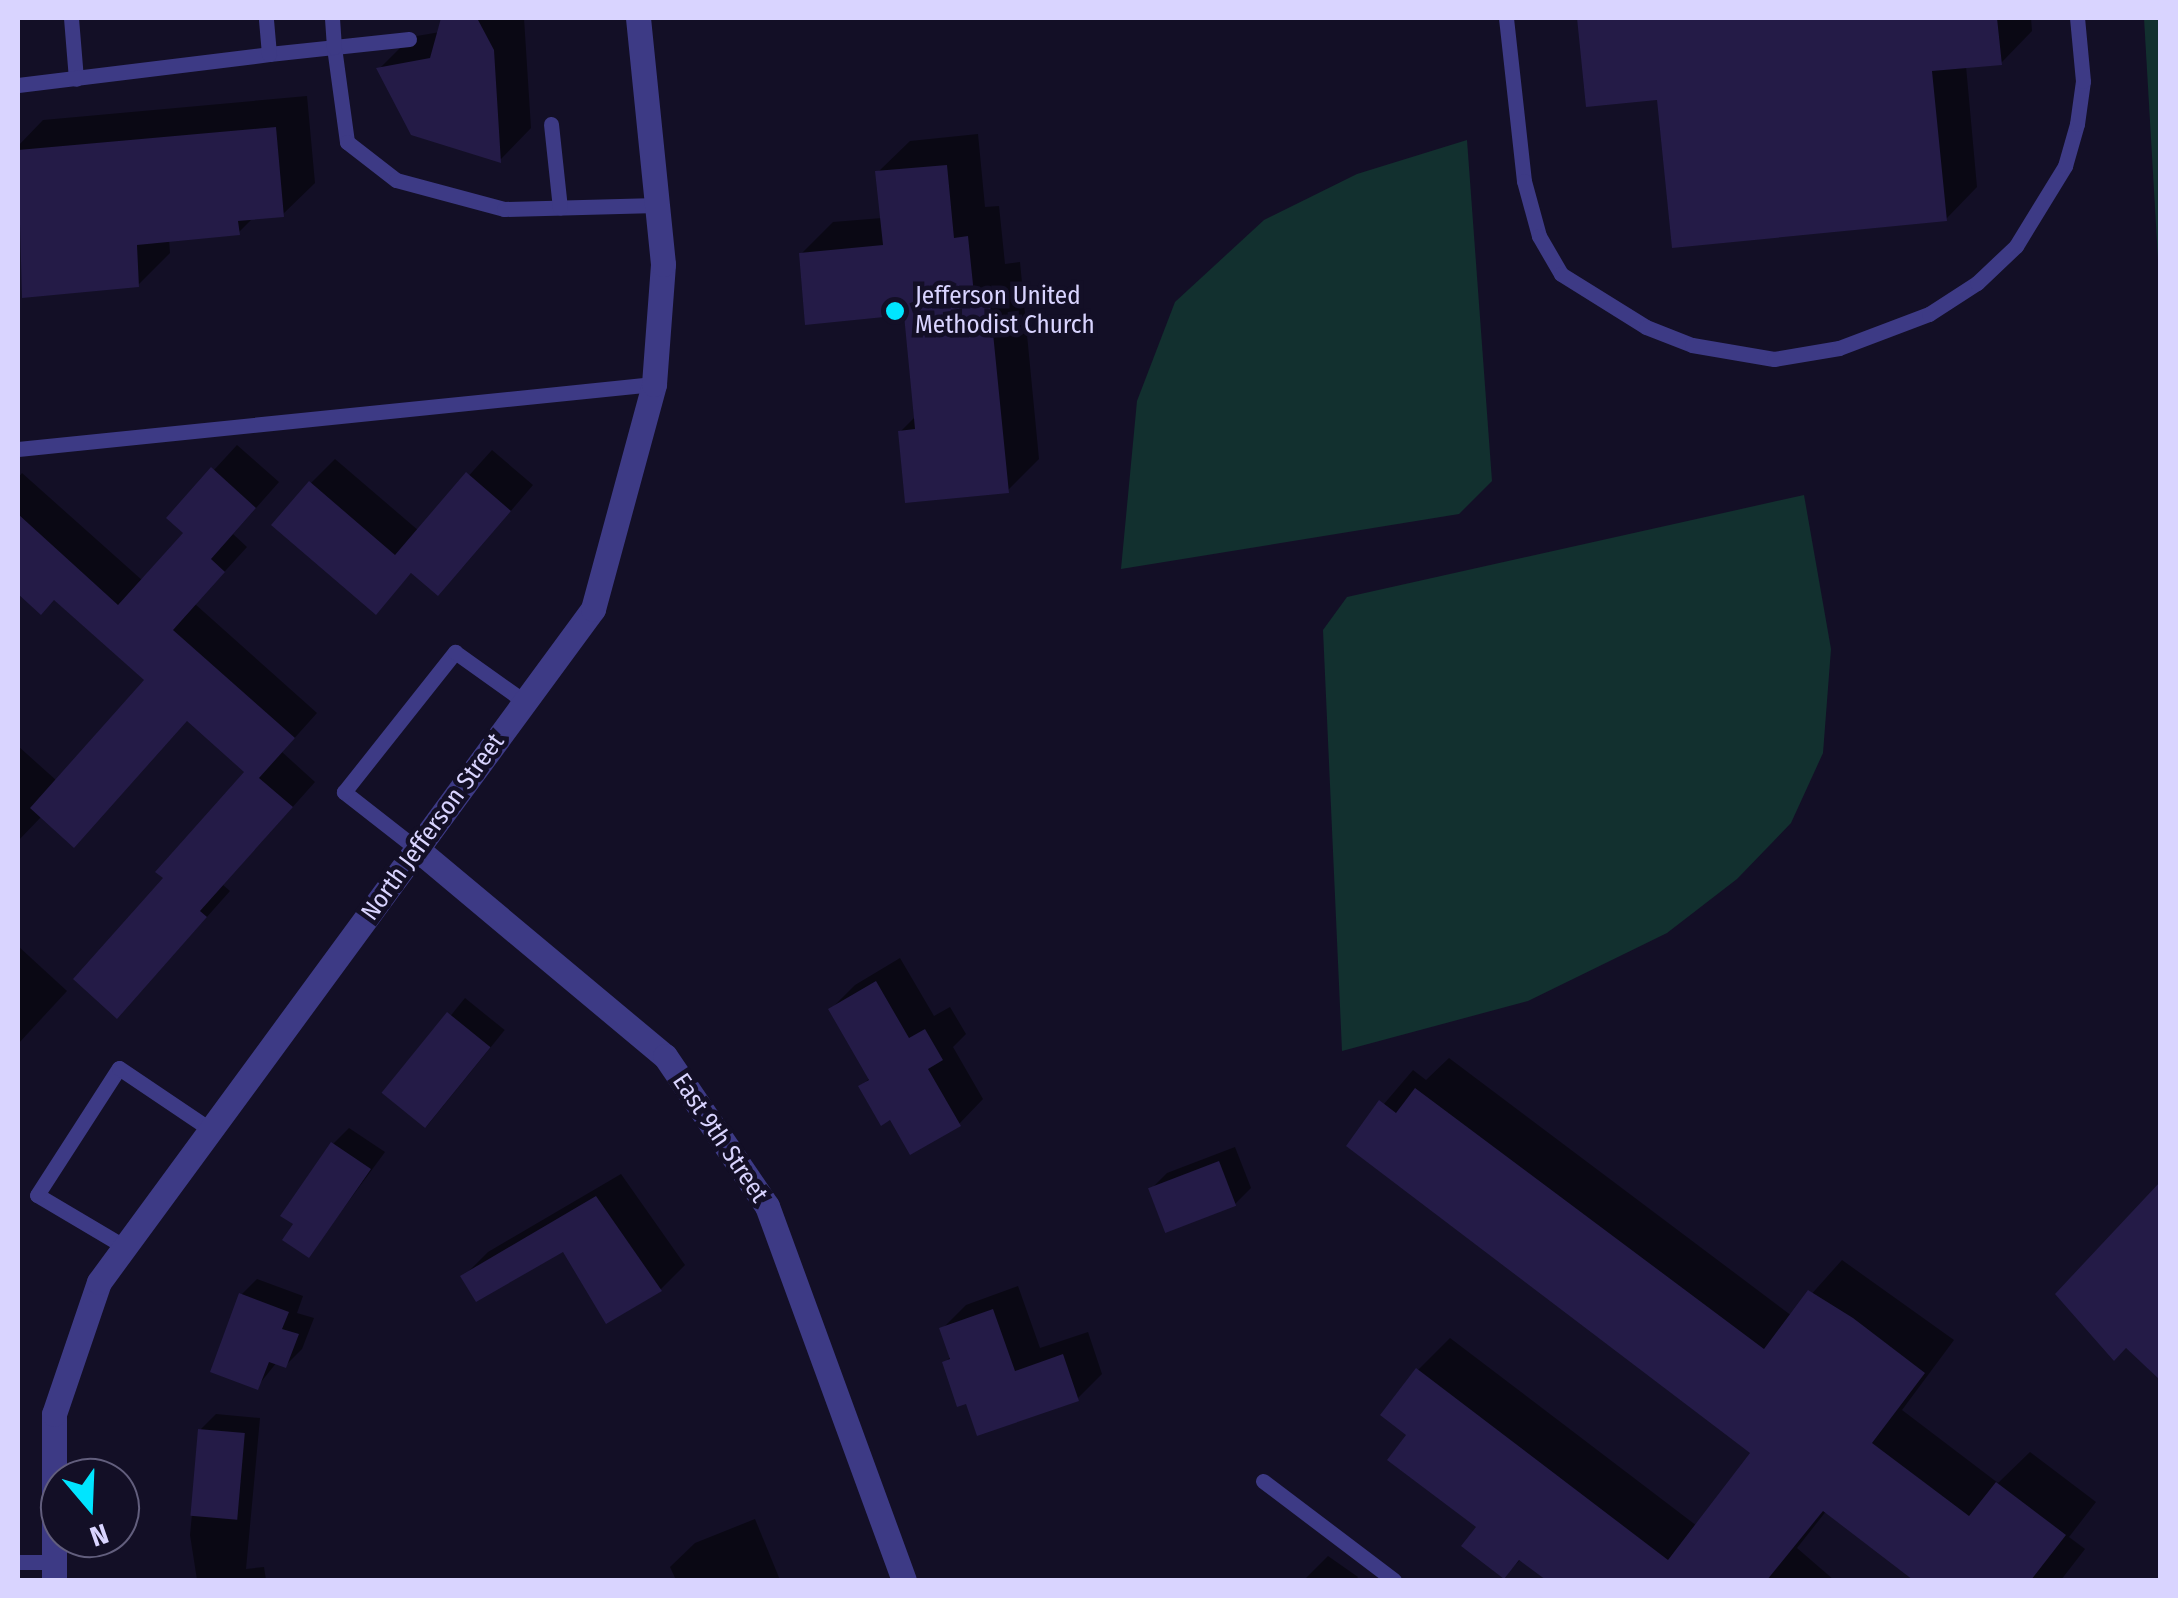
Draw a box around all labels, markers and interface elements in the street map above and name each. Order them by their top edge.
place label: Jefferson United Methodist Church [915,282,1095,341]
marker: Jefferson United Methodist Church [884,300,906,322]
street label: North Jefferson Street [355,728,511,926]
street label: East 9th Street [666,1068,774,1208]
north arrow [40,1458,140,1558]
text: N [86,1517,113,1553]

